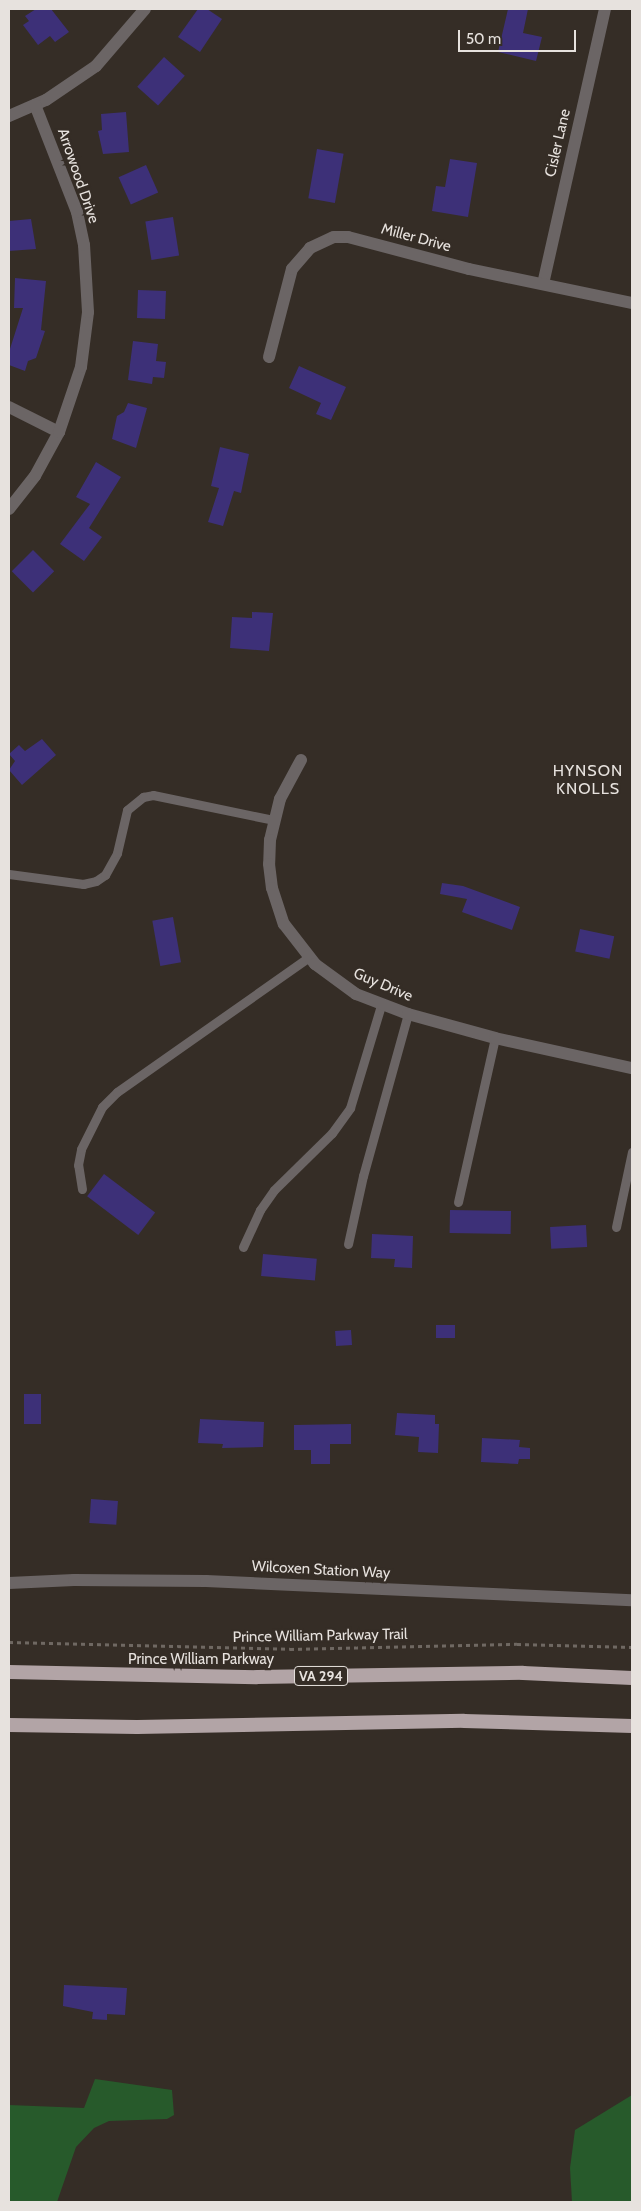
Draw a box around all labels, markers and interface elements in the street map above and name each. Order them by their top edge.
scale bar [461,20,578,52]
text: 50 m [466,30,501,48]
street label: Cisler Lane [541,107,575,179]
street label: Arrowood Drive [53,126,103,226]
street label: Miller Drive [379,220,453,256]
district label: HYNSON KNOLLS [552,761,624,799]
street label: Guy Drive [351,965,415,1005]
street label: Wilcoxen Station Way [251,1557,391,1583]
street label: Prince William Parkway Trail [232,1625,408,1647]
street label: Prince William Parkway [128,1651,274,1669]
road number: VA 294 [294,1664,348,1688]

